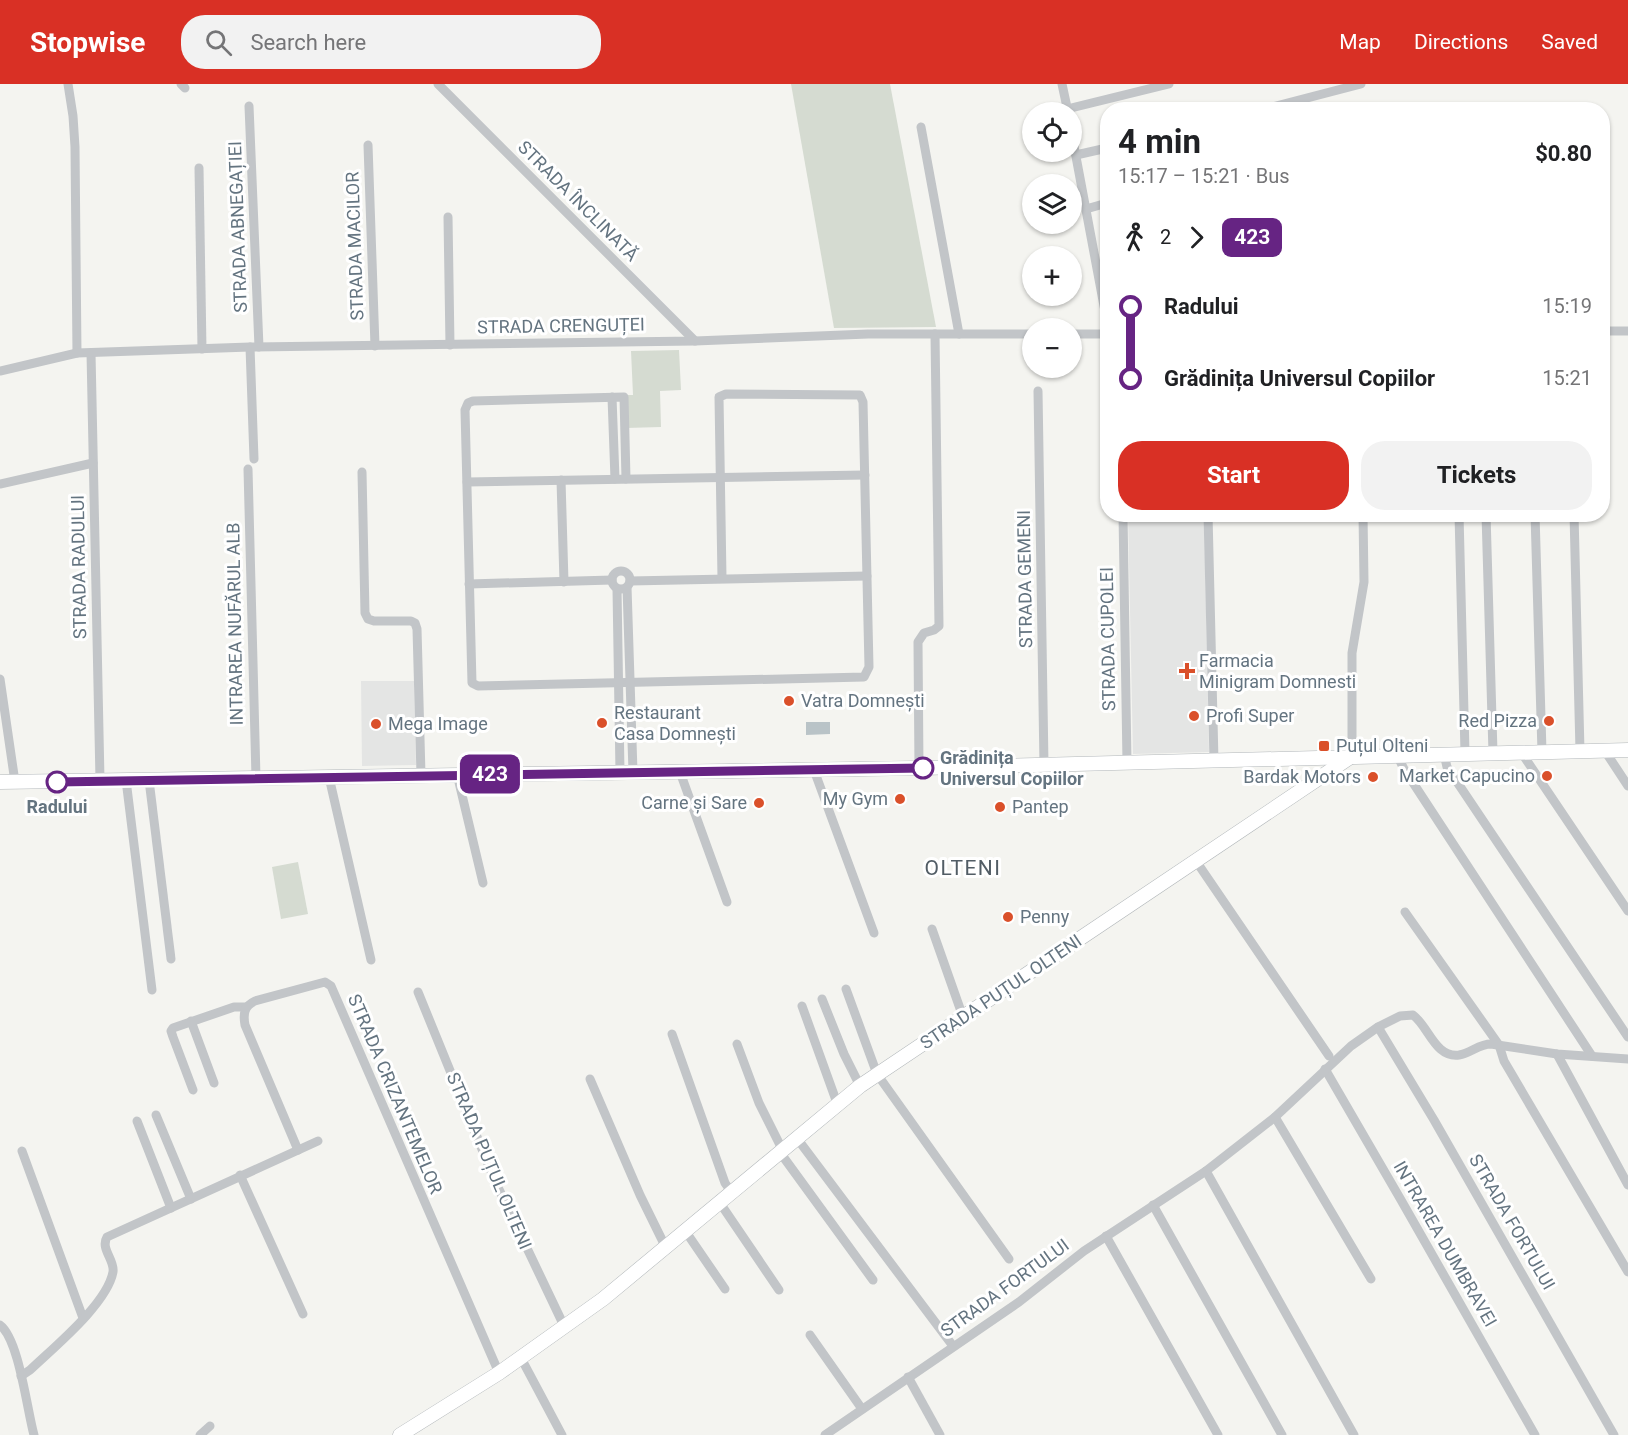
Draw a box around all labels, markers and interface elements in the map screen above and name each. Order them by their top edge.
search box [181,15,601,69]
text: Stopwise [30,26,145,59]
icon: search [202,26,235,59]
text: Search here [250,30,366,55]
text: Map [1339,30,1381,54]
text: Directions [1414,30,1508,54]
text: Saved [1541,30,1598,54]
map controls [1022,102,1082,378]
button: locate [1022,102,1082,162]
text: 4 min [1118,122,1201,161]
street label: STRADA ÎNCLINATĂ [514,136,643,265]
street label: STRADA ABNEGAȚIEI [224,141,252,313]
text: $0.80 [1535,141,1592,166]
text: 15:17 – 15:21 · Bus [1118,164,1290,188]
street label: STRADA MACILOR [341,171,368,321]
button: layers [1022,174,1082,234]
icon: walk [1118,221,1151,254]
icon: forward [1180,221,1213,254]
text: 2 [1160,225,1171,249]
text: 423 [1234,225,1270,249]
button: + [1022,246,1082,306]
text: Radului [1164,294,1239,319]
text: 15:19 [1542,294,1592,318]
street label: STRADA CRENGUȚEI [477,314,645,338]
button: − [1022,318,1082,378]
text: Grădinița Universul Copiilor [1164,366,1435,391]
text: 15:21 [1542,366,1592,390]
button: Start [1118,441,1349,510]
button: Tickets [1361,441,1592,510]
street label: STRADA RADULUI [67,495,90,639]
street label: STRADA GEMENI [1013,510,1036,648]
street label: INTRAREA NUFĂRUL ALB [222,522,247,726]
street label: STRADA CUPOLEI [1096,567,1119,711]
place label: Farmacia Minigram Domnesti [1199,650,1356,692]
marker: Farmacia Minigram Domnesti [1180,664,1194,678]
place label: Vatra Domnești [801,690,925,712]
marker: Vatra Domnești [782,694,796,708]
place label: Restaurant Casa Domnești [614,702,736,745]
place label: Profi Super [1206,705,1294,726]
marker: Profi Super [1187,709,1201,723]
place label: Red Pizza [1458,710,1537,731]
place label: Mega Image [388,713,488,734]
marker: Red Pizza [1542,714,1556,728]
marker: Restaurant Casa Domnești [595,716,609,730]
marker: Mega Image [369,717,383,731]
place label: Puțul Olteni [1336,735,1428,757]
marker: Puțul Olteni [1317,739,1331,753]
place label: Grădinița Universul Copiilor [940,747,1084,789]
line badge: 423 [456,754,524,794]
marker: Grădinița Universul Copiilor [912,757,934,779]
text: 423 [472,762,508,786]
place label: Market Capucino [1399,765,1535,786]
place label: Bardak Motors [1243,766,1361,787]
marker: Market Capucino [1540,769,1554,783]
marker: Bardak Motors [1366,770,1380,784]
marker: Radului [46,771,68,793]
place label: My Gym [823,788,888,809]
place label: Carne și Sare [641,792,747,814]
marker: My Gym [893,792,907,806]
place label: Radului [27,796,88,817]
marker: Carne și Sare [752,796,766,810]
place label: Pantep [1012,796,1069,817]
marker: Pantep [993,800,1007,814]
district label: OLTENI [924,856,1002,880]
place label: Penny [1020,906,1070,927]
marker: Penny [1001,910,1015,924]
street label: STRADA PUȚUL OLTENI [916,930,1086,1054]
street label: STRADA CRIZANTEMELOR [344,991,447,1197]
street label: STRADA PUȚUL OLTENI [442,1069,536,1253]
street label: STRADA FORTULUI [1465,1150,1560,1293]
street label: INTRAREA DUMBRAVEI [1389,1157,1501,1330]
street label: STRADA FORTULUI [937,1234,1073,1341]

